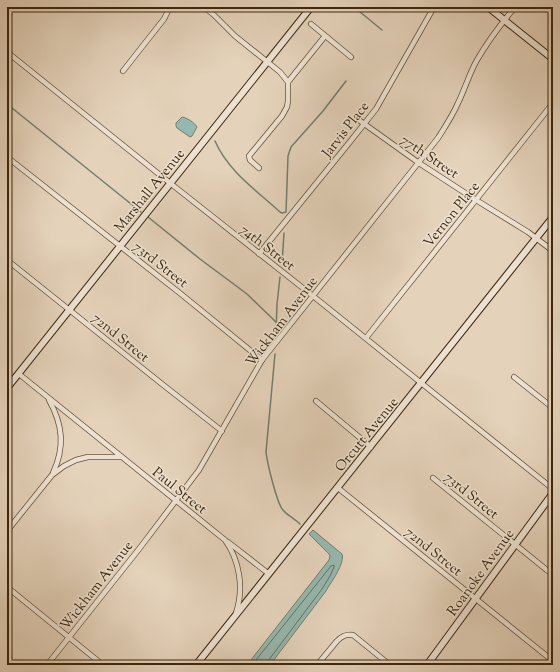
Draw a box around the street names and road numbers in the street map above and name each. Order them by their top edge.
street label: Jarvis Place [318,98,375,163]
street label: 77th Street [396,131,462,185]
street label: Marshall Avenue [111,145,190,237]
street label: Vernon Place [420,178,485,253]
street label: 74th Street [235,221,299,277]
street label: 73rd Street [128,238,192,294]
street label: Wickham Avenue [242,273,323,372]
street label: 72nd Street [87,309,153,368]
street label: Orcutt Avenue [331,394,404,477]
street label: Paul Street [147,463,210,520]
street label: 73rd Street [439,468,502,525]
street label: 72nd Street [400,523,466,582]
street label: Roanoke Avenue [443,526,520,621]
street label: Wickham Avenue [56,537,139,635]

